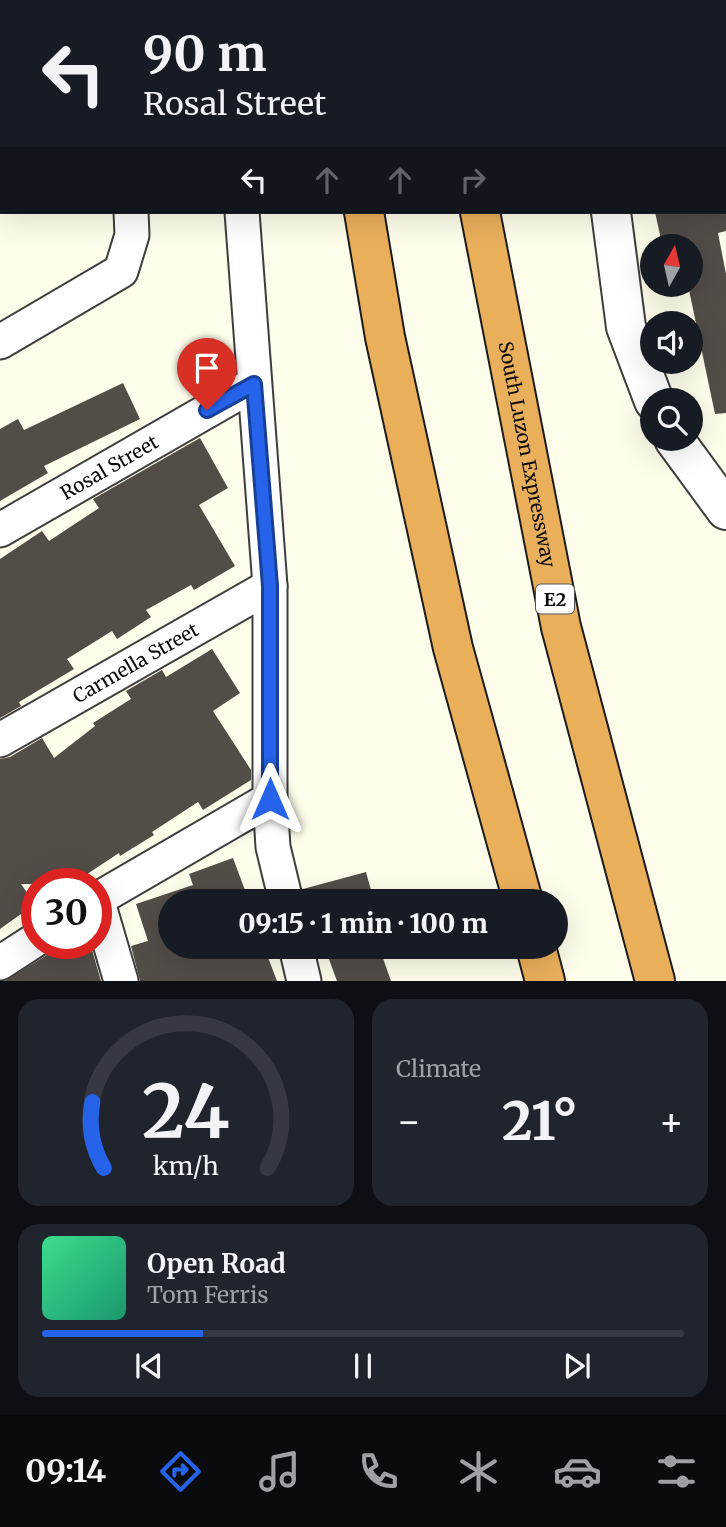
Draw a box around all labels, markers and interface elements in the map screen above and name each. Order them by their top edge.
text: 90 m [143,23,267,84]
icon: left [28,28,119,119]
text: Rosal Street [143,84,326,124]
icon: left [235,161,273,199]
icon: ahead [308,161,346,199]
icon: ahead [381,161,419,199]
icon: right [454,161,492,199]
north arrow [640,234,704,298]
map controls [640,234,703,451]
button: sound [640,311,703,374]
pin [177,338,237,410]
street label: South Luzon Expressway [494,339,561,569]
icon: arrive [188,349,226,387]
button: search [640,388,703,451]
street label: Rosal Street [56,429,163,505]
road number: E2 [536,584,574,614]
street label: Carmella Street [68,617,203,708]
position arrow [233,762,307,836]
speed limit sign: 30 [21,868,112,959]
text: 09:15 · 1 min · 100 m [238,907,488,940]
text: Climate [396,1054,481,1083]
text: 24 [142,1067,230,1159]
text: 21° [502,1089,578,1154]
text: − [396,1098,421,1145]
text: + [659,1098,684,1145]
text: km/h [153,1150,219,1182]
text: Open Road [147,1247,286,1280]
text: Tom Ferris [147,1280,269,1309]
icon: previous [130,1347,168,1385]
icon: pause [344,1347,382,1385]
icon: next [558,1347,596,1385]
icon: directions [156,1447,205,1496]
icon: music [255,1447,304,1496]
icon: phone [354,1447,403,1496]
icon: climate [454,1447,503,1496]
icon: car [553,1447,602,1496]
icon: filters [652,1447,701,1496]
text: 09:14 [25,1451,106,1491]

